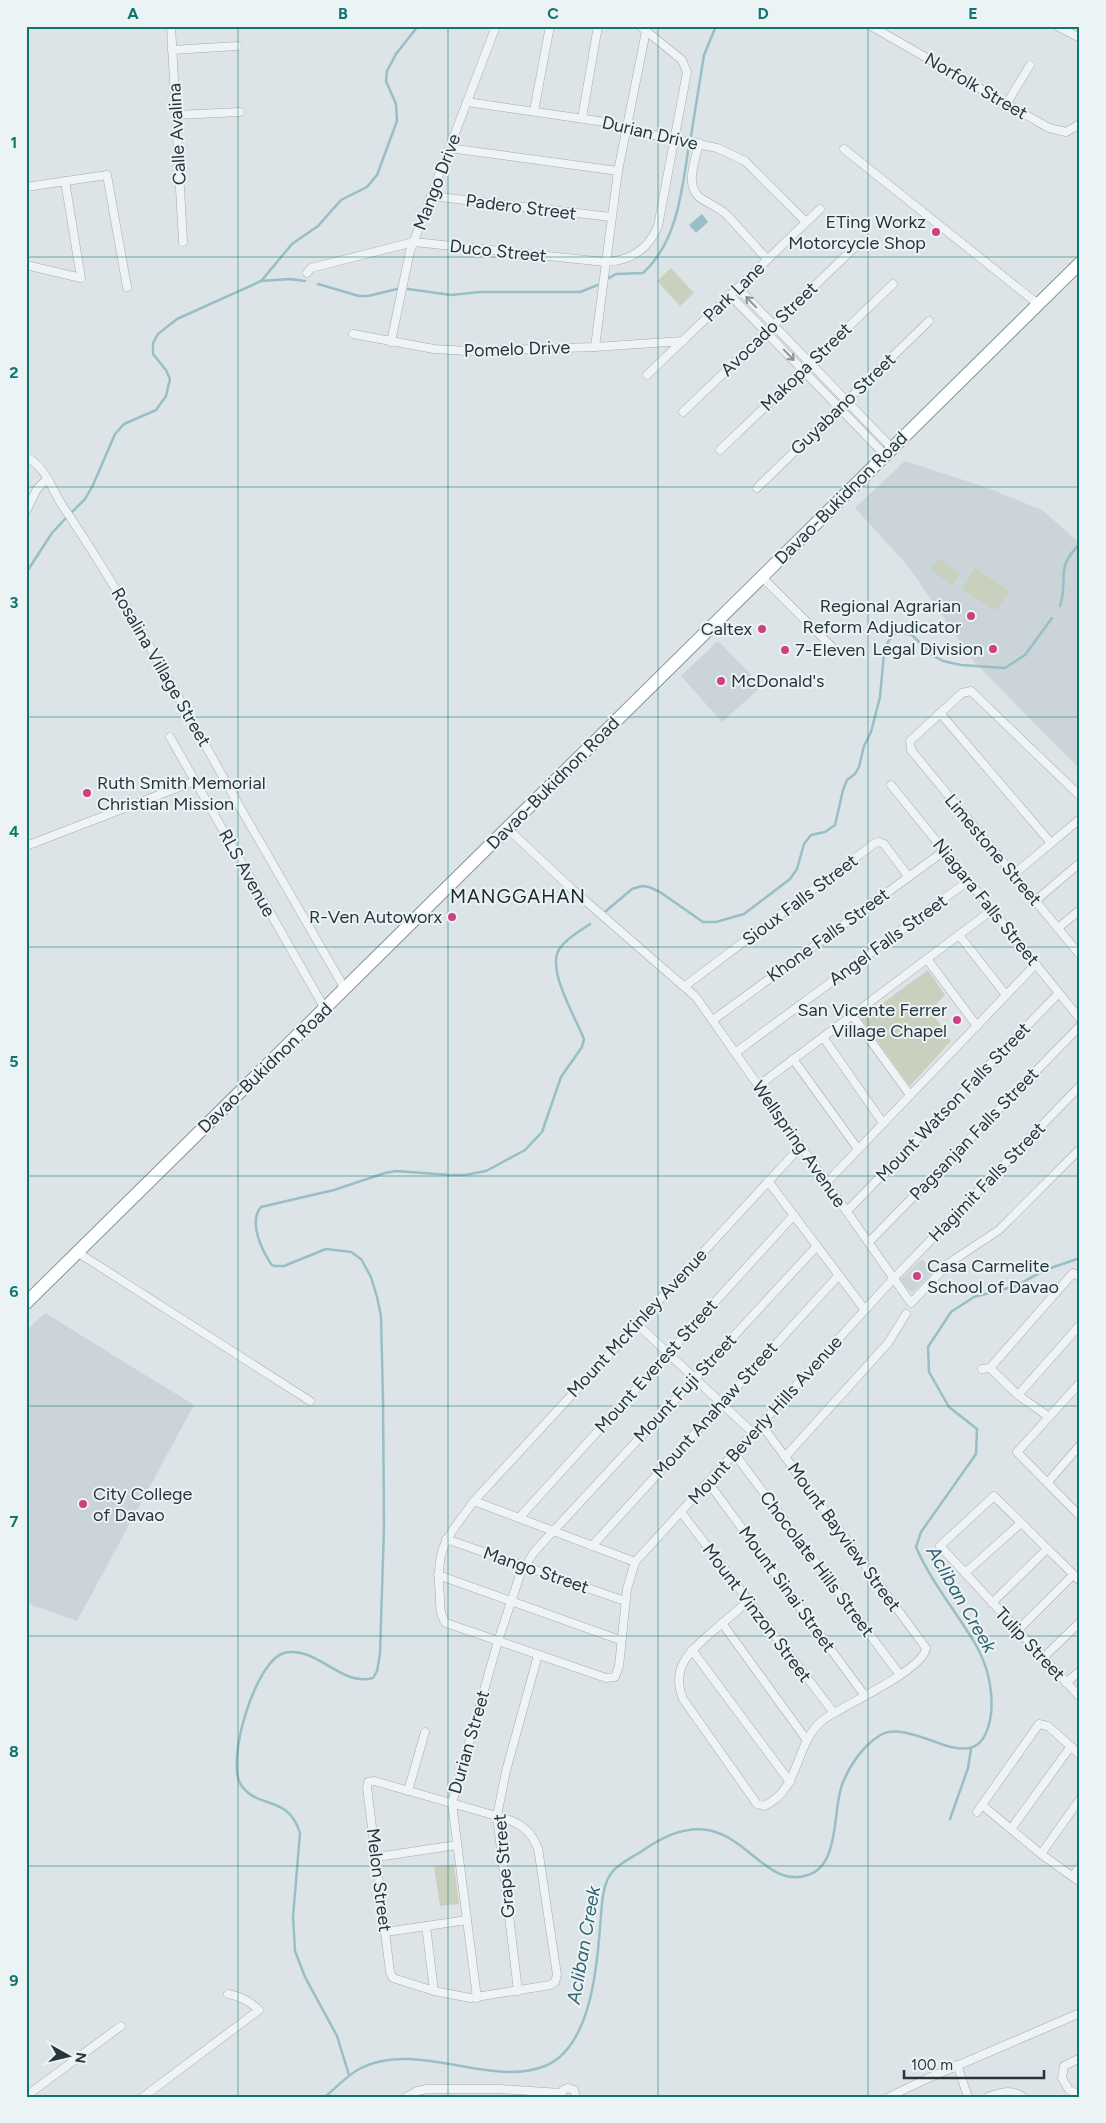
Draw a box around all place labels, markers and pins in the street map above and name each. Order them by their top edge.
place label: ETing Workz Motorcycle Shop [788,211,926,254]
marker: ETing Workz Motorcycle Shop [930,226,942,238]
place label: Regional Agrarian Reform Adjudicator [803,595,961,638]
marker: Regional Agrarian Reform Adjudicator [965,610,977,622]
place label: Caltex [701,618,752,640]
marker: Caltex [756,623,768,635]
place label: Legal Division [873,638,983,660]
place label: 7-Eleven [795,639,865,661]
marker: Legal Division [987,643,999,655]
marker: 7-Eleven [779,644,791,656]
place label: McDonald's [731,670,825,692]
marker: McDonald's [715,675,727,687]
place label: Ruth Smith Memorial Christian Mission [97,772,266,815]
marker: Ruth Smith Memorial Christian Mission [81,787,93,799]
place label: R-Ven Autoworx [309,906,442,928]
marker: R-Ven Autoworx [446,911,458,923]
place label: San Vicente Ferrer Village Chapel [797,999,947,1042]
marker: San Vicente Ferrer Village Chapel [951,1014,963,1026]
place label: Casa Carmelite School of Davao [927,1255,1059,1298]
marker: Casa Carmelite School of Davao [911,1270,923,1282]
place label: City College of Davao [93,1483,193,1526]
marker: City College of Davao [77,1498,89,1510]

